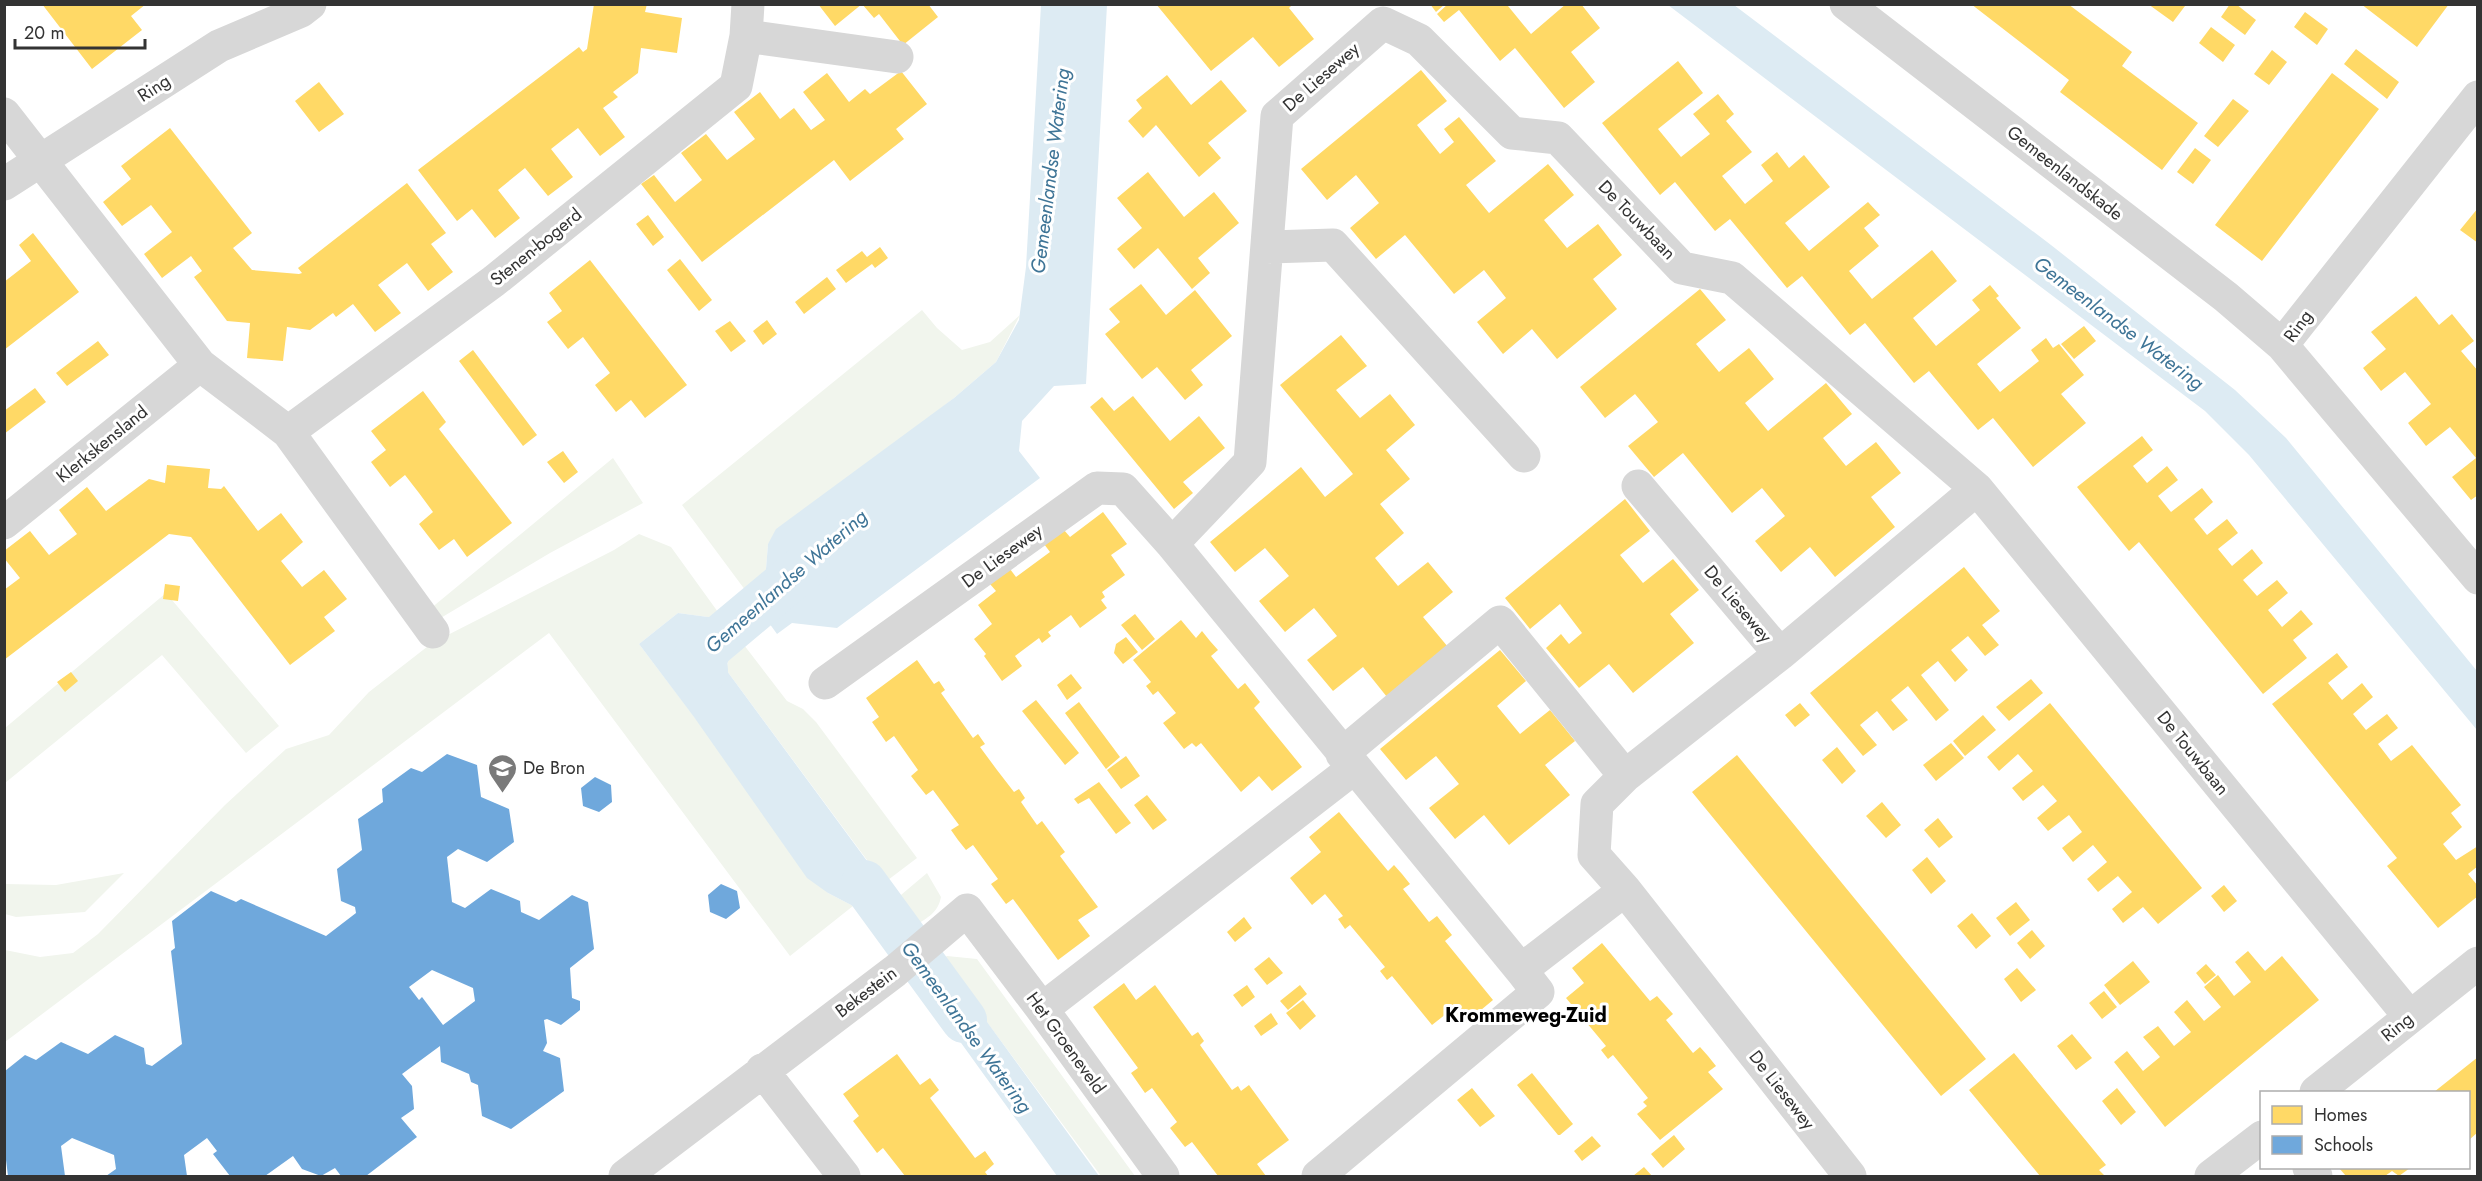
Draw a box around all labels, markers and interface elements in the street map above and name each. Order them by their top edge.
scale bar [15,12,146,50]
text: 20 m [24,20,64,46]
street label: De Liesewey [1277,36,1365,118]
water label: Gemeenlandse Watering [1024,67,1077,275]
street label: Ring [132,68,176,108]
street label: Gemeenlandskade [2001,119,2129,227]
street label: De Touwbaan [1592,174,1682,266]
street label: Stenen-bogerd [485,202,587,292]
water label: Gemeenlandse Watering [2027,250,2210,397]
street label: Ring [2277,304,2319,348]
street label: Klerkskensland [51,399,153,489]
water label: Gemeenlandse Watering [699,503,874,660]
street label: De Liesewey [956,518,1048,594]
street label: De Liesewey [1698,560,1778,648]
street label: De Touwbaan [2151,705,2235,801]
school or university icon: De Bron [486,752,518,794]
place label: De Bron [523,755,585,781]
water label: Gemeenlandse Watering [894,935,1039,1119]
street label: Bekestein [830,960,902,1024]
street label: Het Groeneveld [1020,987,1112,1099]
district label: Krommeweg-Zuid [1445,1001,1607,1030]
street label: Ring [2375,1006,2419,1048]
street label: De Liesewey [1743,1045,1821,1135]
legend [2260,1091,2470,1169]
text: Homes [2314,1102,2367,1128]
text: Schools [2314,1132,2373,1158]

